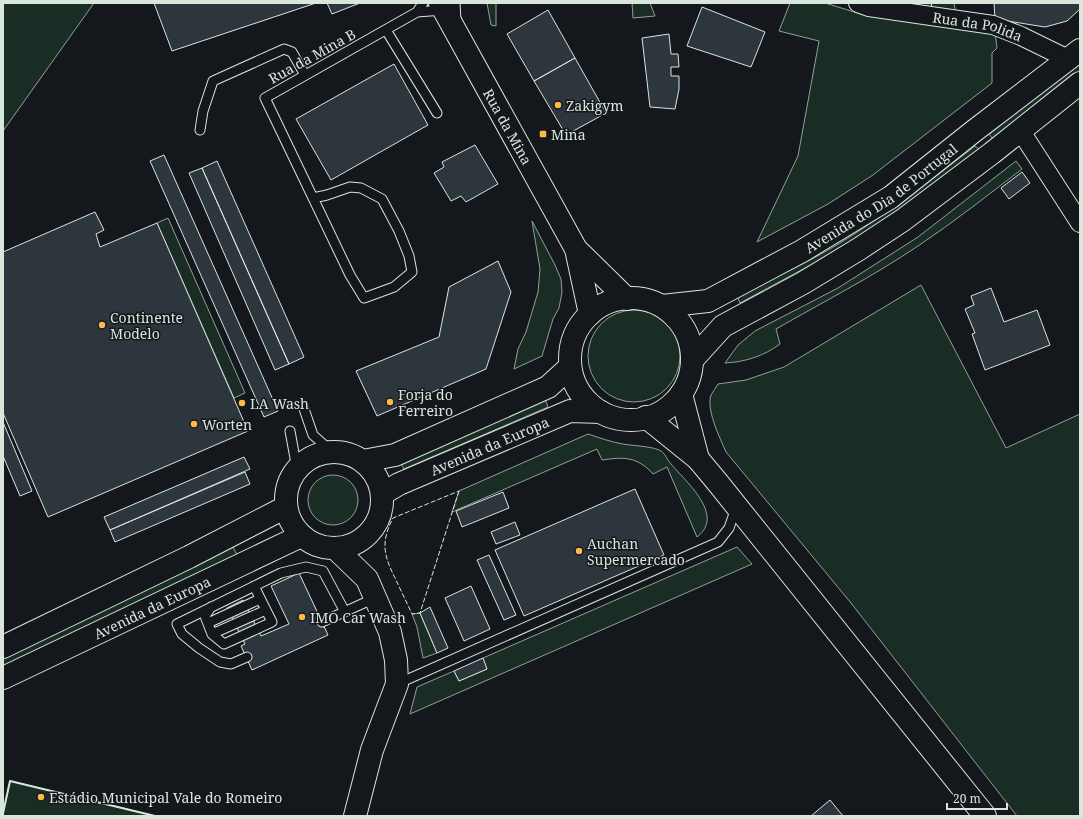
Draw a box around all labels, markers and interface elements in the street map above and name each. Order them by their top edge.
street label: Rua da Polida [931,7,1025,45]
street label: Rua da Mina B [265,24,359,88]
street label: Rua da Mina [480,85,537,168]
place label: Zakigym [566,96,624,115]
marker: Zakigym [553,100,563,110]
place label: Mina [551,125,586,144]
marker: Mina [538,129,548,139]
street label: Avenida do Dia de Portugal [801,138,961,257]
place label: Continente Modelo [110,308,183,343]
marker: Continente Modelo [97,320,107,330]
place label: Forja do Ferreiro [398,385,453,420]
place label: LA Wash [250,394,309,413]
marker: Forja do Ferreiro [385,397,395,407]
marker: LA Wash [237,398,247,408]
street label: Avenida da Europa [427,412,552,479]
place label: Worten [202,415,252,434]
marker: Worten [189,419,199,429]
place label: Auchan Supermercado [587,534,685,569]
marker: Auchan Supermercado [574,546,584,556]
street label: Avenida da Europa [90,571,214,643]
place label: IMO Car Wash [310,608,406,627]
marker: IMO Car Wash [297,612,307,622]
scale bar [947,785,1007,811]
place label: Estádio Municipal Vale do Romeiro [49,788,282,807]
text: 20 m [953,790,981,807]
marker: Estádio Municipal Vale do Romeiro [36,792,46,802]

